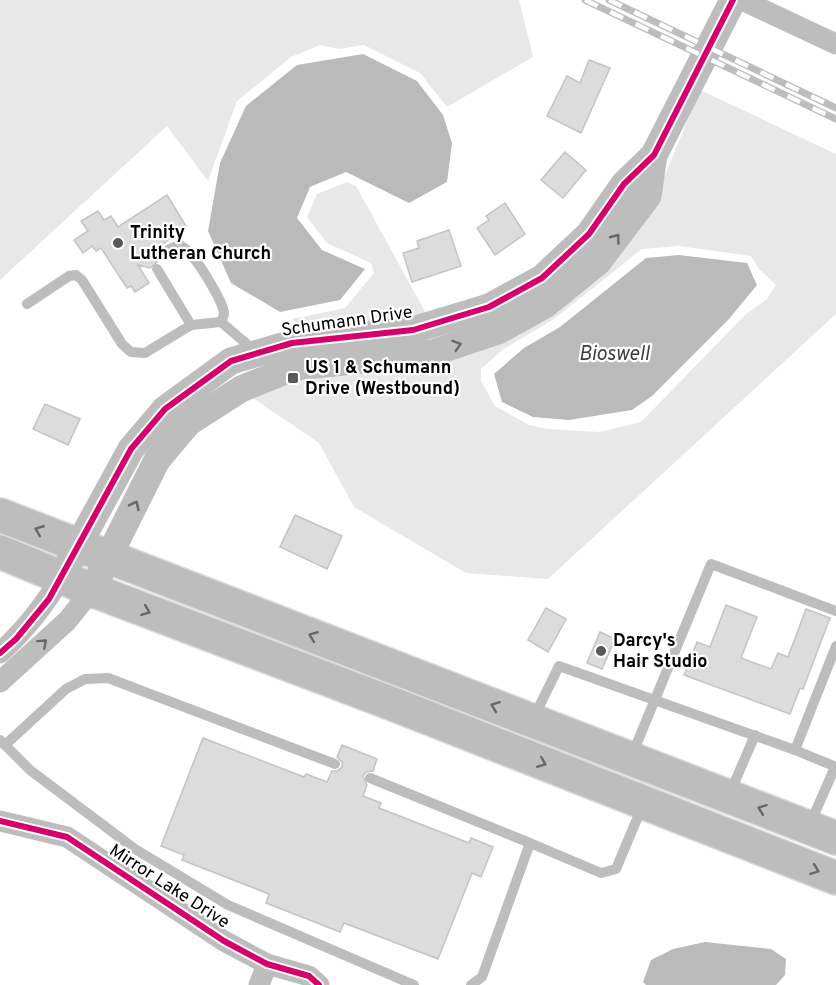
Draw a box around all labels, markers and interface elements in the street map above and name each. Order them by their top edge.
place label: Trinity Lutheran Church [130,222,271,266]
one-way arrow [609,234,620,245]
marker: Trinity Lutheran Church [111,236,125,250]
street label: Schumann Drive [280,301,414,343]
one-way arrow [451,339,462,352]
water label: Bioswell [579,342,650,368]
place label: US 1 & Schumann Drive (Westbound) [305,357,460,401]
marker: US 1 & Schumann Drive (Westbound) [286,371,300,385]
one-way arrow [128,501,140,512]
one-way arrow [34,525,45,537]
one-way arrow [140,604,151,616]
place label: Darcy's Hair Studio [613,630,707,674]
one-way arrow [308,631,319,643]
one-way arrow [36,639,47,650]
marker: Darcy's Hair Studio [594,644,608,658]
one-way arrow [490,701,501,713]
one-way arrow [536,756,547,769]
one-way arrow [757,804,768,816]
street label: Mirror Lake Drive [105,840,233,934]
one-way arrow [809,863,820,875]

